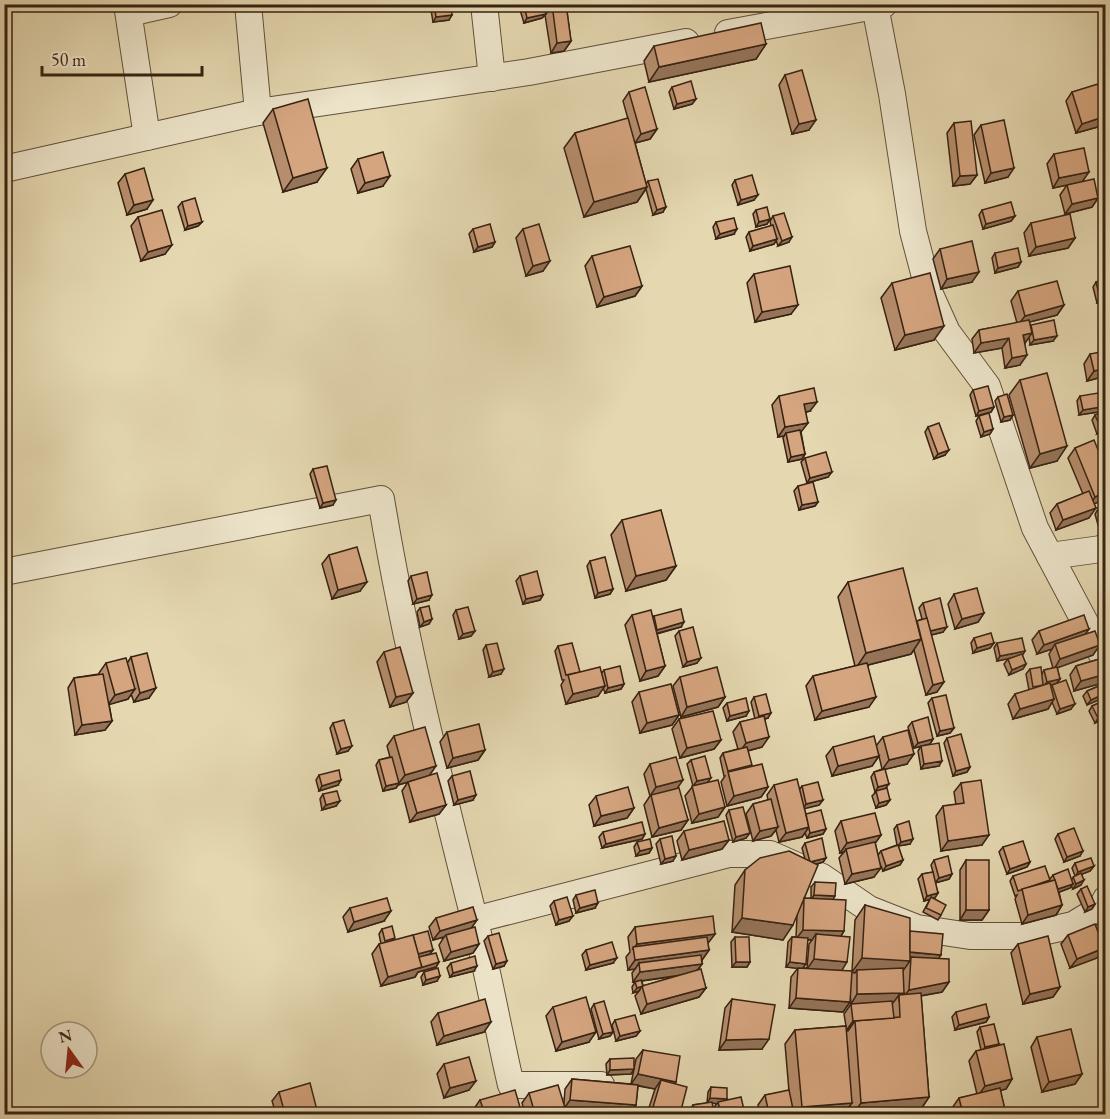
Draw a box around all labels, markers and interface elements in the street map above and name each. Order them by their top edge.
scale bar [42,39,202,77]
text: 50 m [51,48,86,71]
north arrow [39,1020,99,1080]
text: N [56,1024,74,1048]

